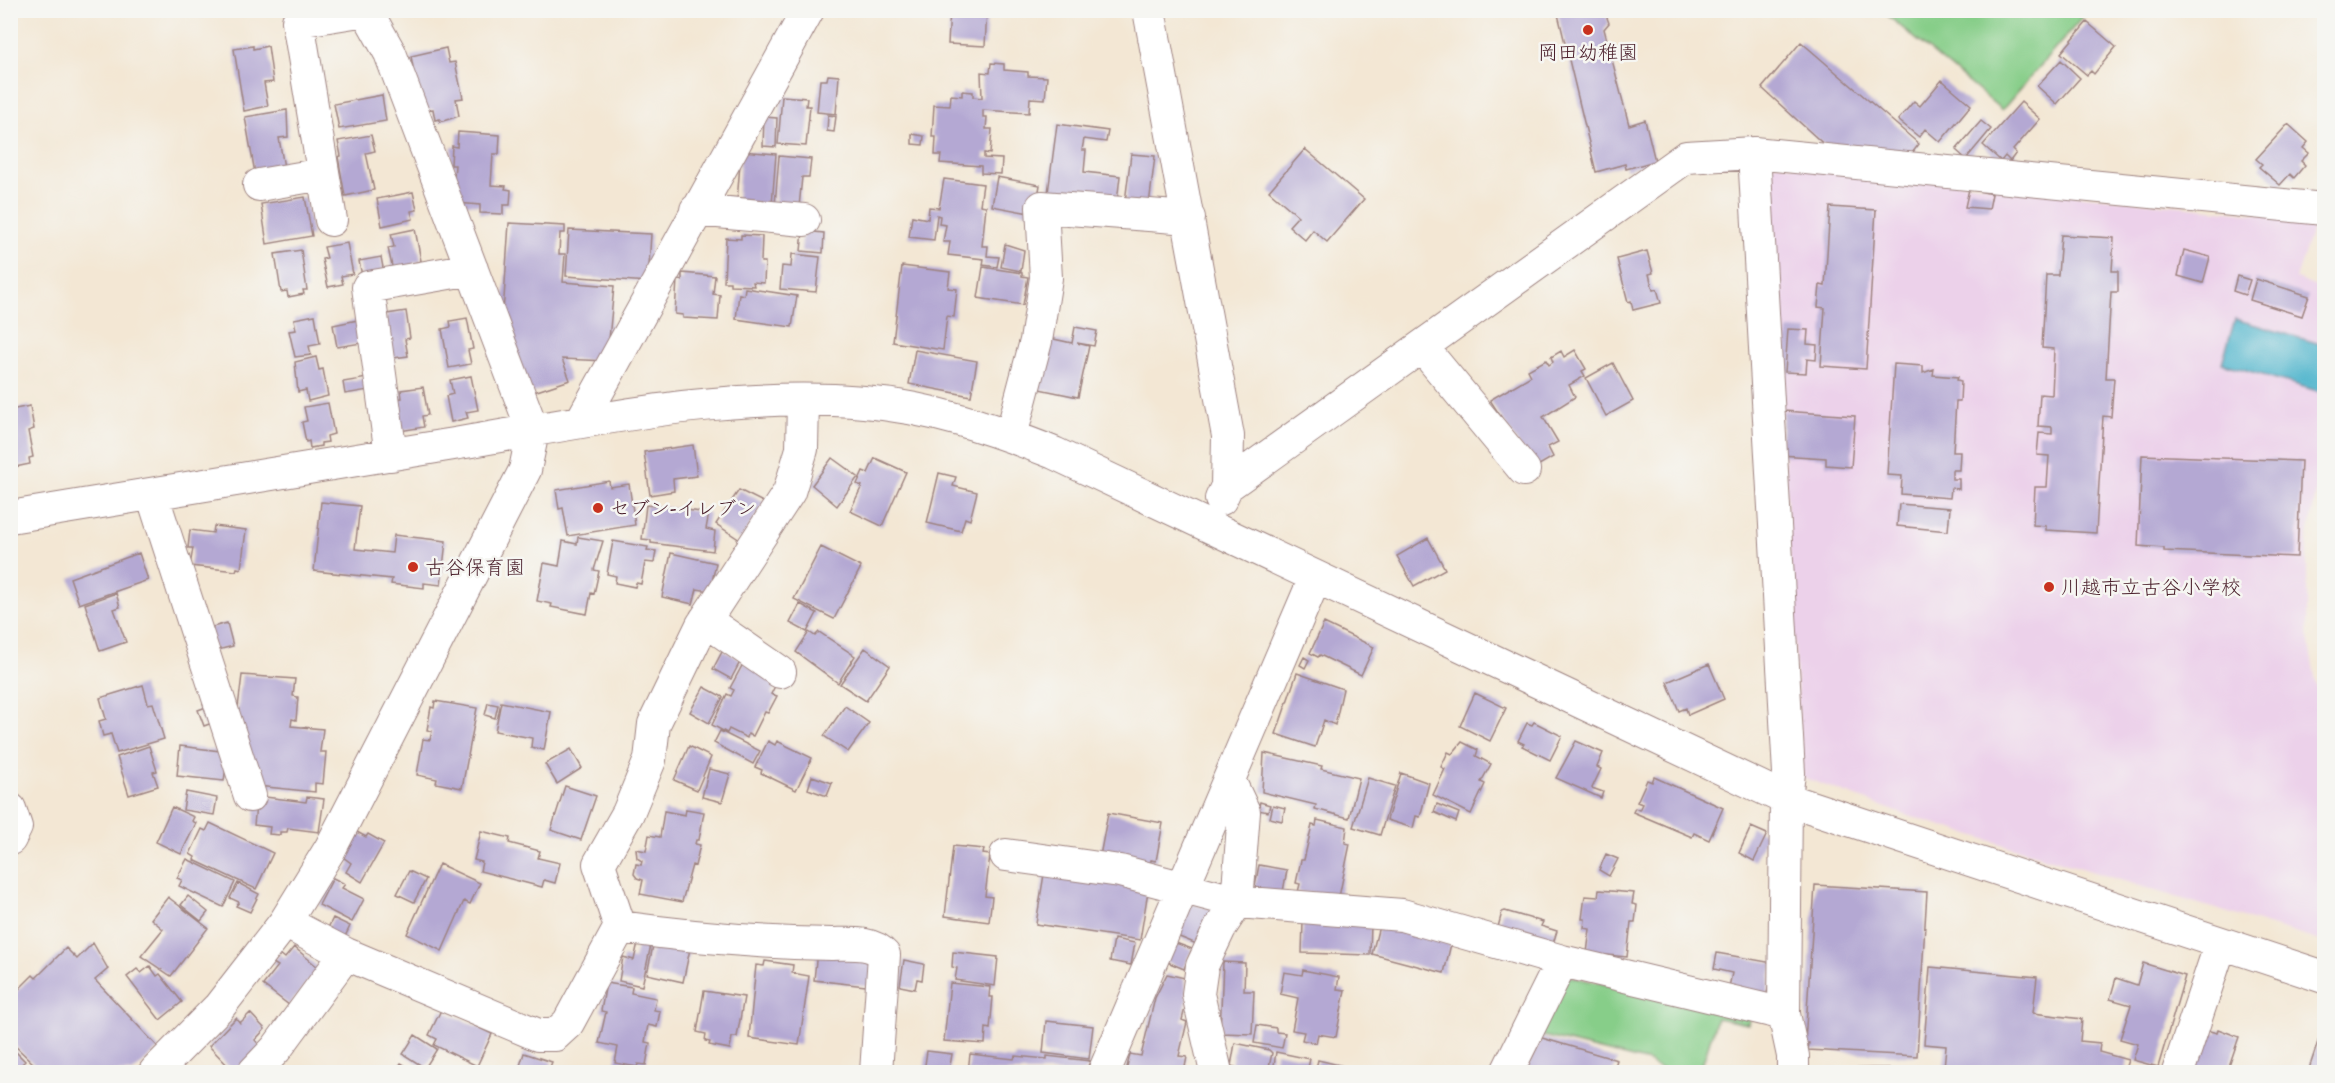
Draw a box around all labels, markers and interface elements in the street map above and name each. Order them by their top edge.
marker: 岡田幼稚園 [1581,23,1595,37]
place label: 岡田幼稚園 [1538,43,1638,67]
place label: セブン-イレブン [610,499,756,523]
marker: セブン-イレブン [591,501,605,515]
place label: 古谷保育園 [425,557,525,582]
marker: 古谷保育園 [406,560,420,574]
place label: 川越市立古谷小学校 [2061,578,2241,602]
marker: 川越市立古谷小学校 [2042,580,2056,594]

